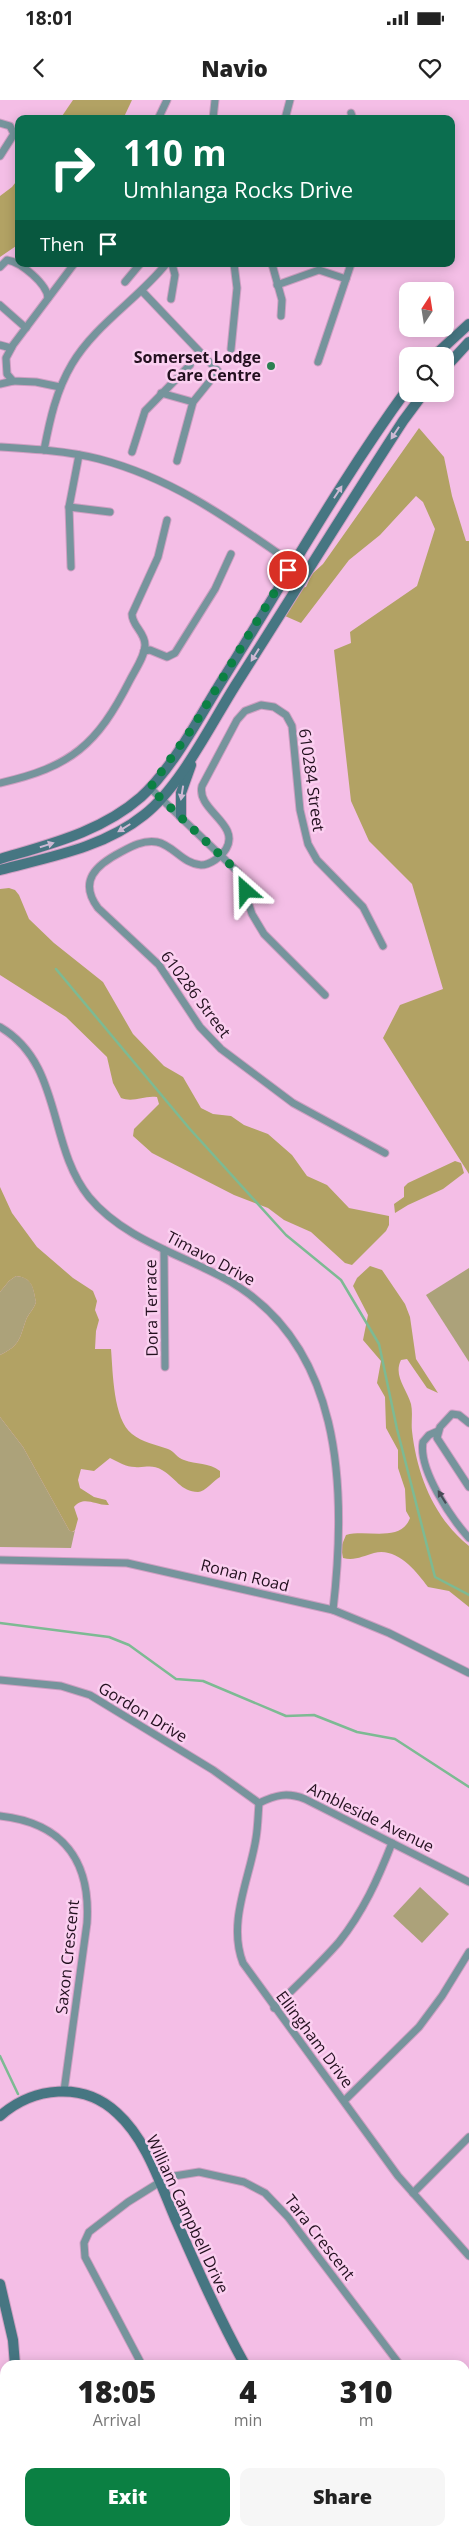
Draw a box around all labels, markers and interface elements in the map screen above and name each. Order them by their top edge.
text: 18:01 [25,5,74,31]
text: Navio [201,53,268,83]
icon: back [25,54,53,82]
icon: heart [416,54,444,82]
text: 110 m [123,129,227,176]
icon: right [40,135,105,200]
text: Umhlanga Rocks Drive [123,174,353,204]
icon: arrive [94,230,122,258]
text: Then [40,231,84,257]
north arrow [399,282,454,338]
map controls [399,282,454,402]
place label: Somerset Lodge Care Centre [134,346,261,386]
button: search [399,347,454,402]
marker: Somerset Lodge Care Centre [265,360,277,372]
one-way arrow [390,427,400,440]
one-way arrow [334,486,343,499]
pin [267,549,309,591]
icon: arrive [274,556,302,584]
one-way arrow [250,648,259,661]
street label: 610284 Street [294,727,330,833]
one-way arrow [177,786,185,802]
one-way arrow [117,824,130,833]
one-way arrow [39,841,54,849]
position arrow [219,864,271,916]
street label: 610286 Street [156,946,236,1042]
street label: Timavo Drive [163,1225,259,1291]
street label: Dora Terrace [139,1259,163,1357]
one-way arrow [437,1491,447,1504]
street label: Ronan Road [199,1553,291,1597]
street label: Gordon Drive [94,1677,192,1747]
street label: Ambleside Avenue [304,1777,438,1857]
street label: Saxon Crescent [50,1898,84,2015]
street label: Ellingham Drive [271,1986,359,2092]
street label: William Campbell Drive [142,2131,234,2297]
street label: Tara Crescent [280,2190,360,2284]
text: 18:05 [77,2371,156,2412]
text: 4 [239,2371,257,2412]
text: 310 [340,2371,393,2412]
text: Arrival [93,2409,141,2431]
text: min [234,2409,262,2431]
text: m [359,2409,374,2431]
button: Exit [25,2468,230,2526]
button: Share [240,2468,445,2526]

